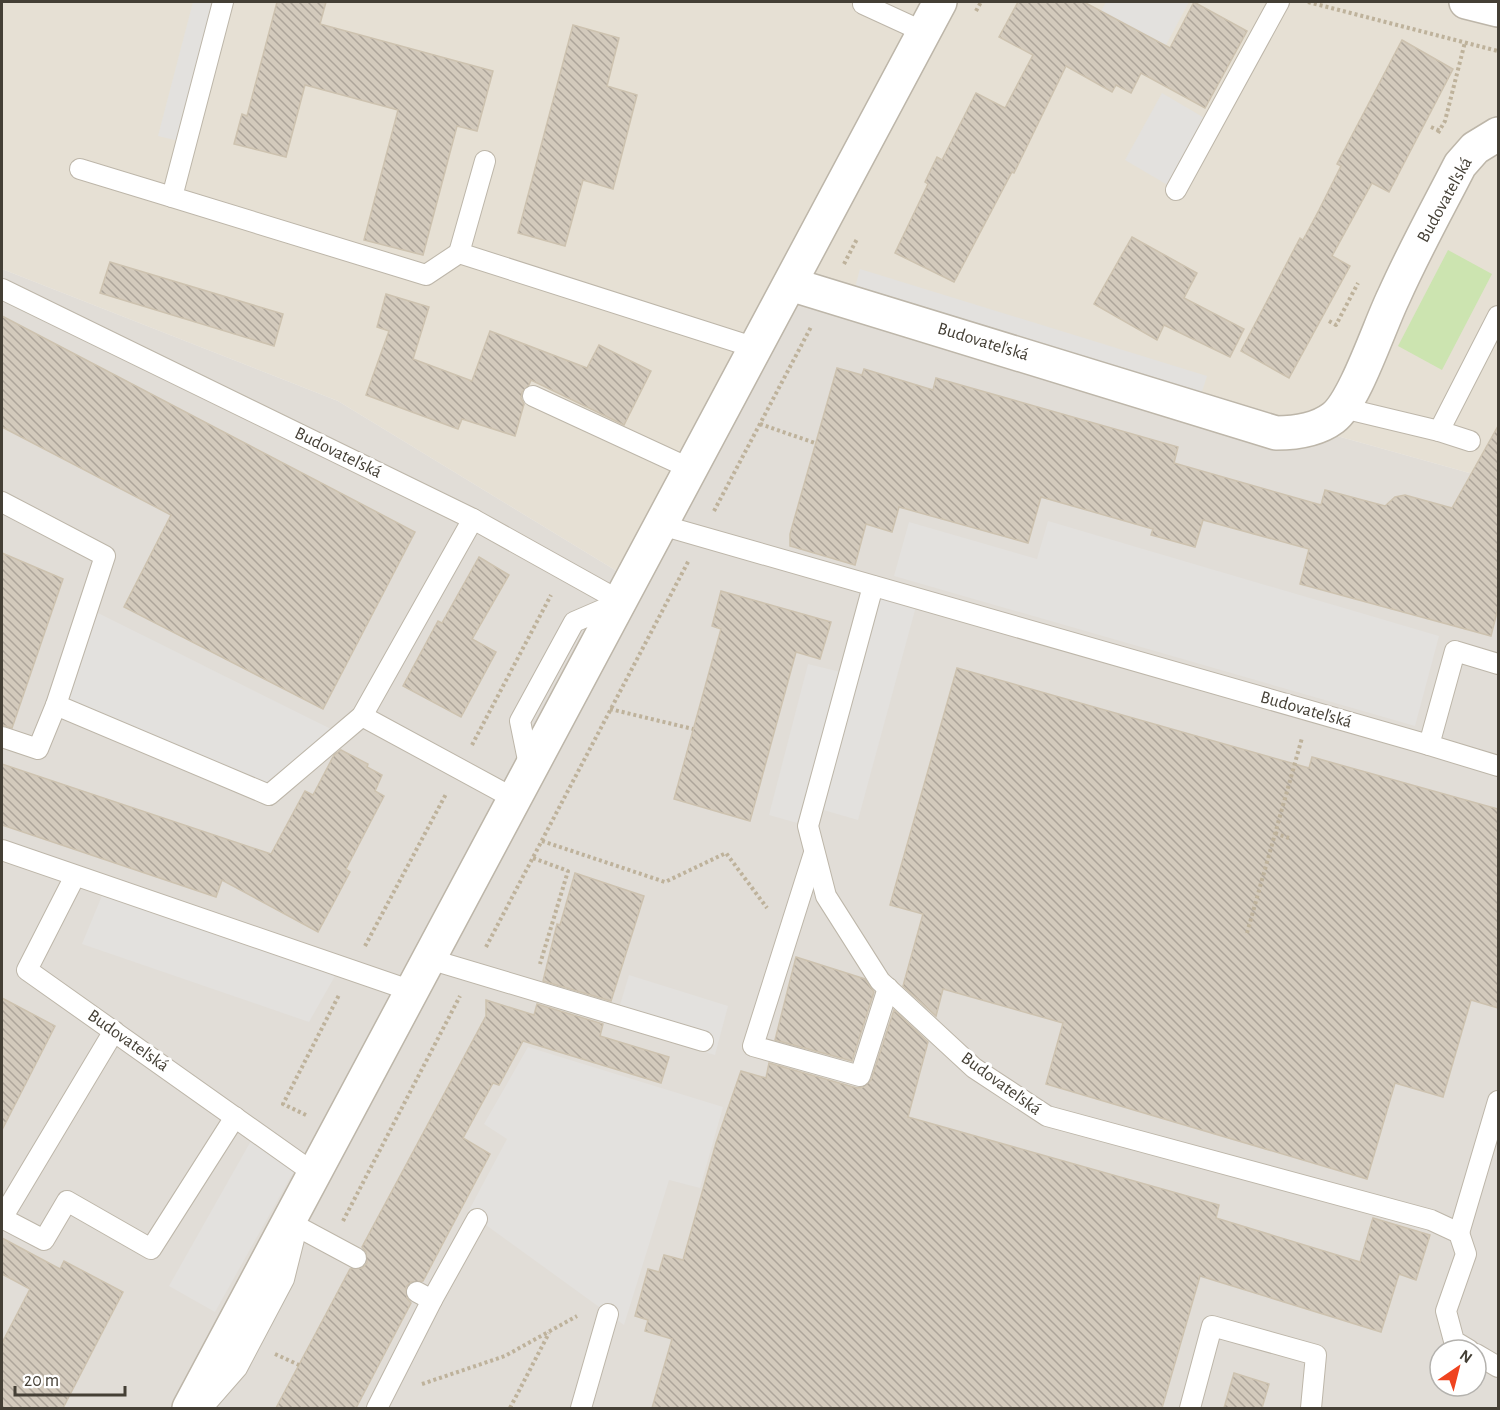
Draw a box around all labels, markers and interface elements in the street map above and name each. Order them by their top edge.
street label: Budovateľská [1414,154,1476,246]
street label: Budovateľská [935,320,1031,364]
street label: Budovateľská [292,424,384,482]
street label: Budovateľská [1258,688,1354,732]
street label: Budovateľská [84,1007,172,1075]
street label: Budovateľská [958,1049,1044,1119]
north arrow [1428,1338,1488,1398]
text: N [1457,1347,1475,1366]
scale bar [15,1359,124,1397]
text: 20 m [24,1372,59,1390]

